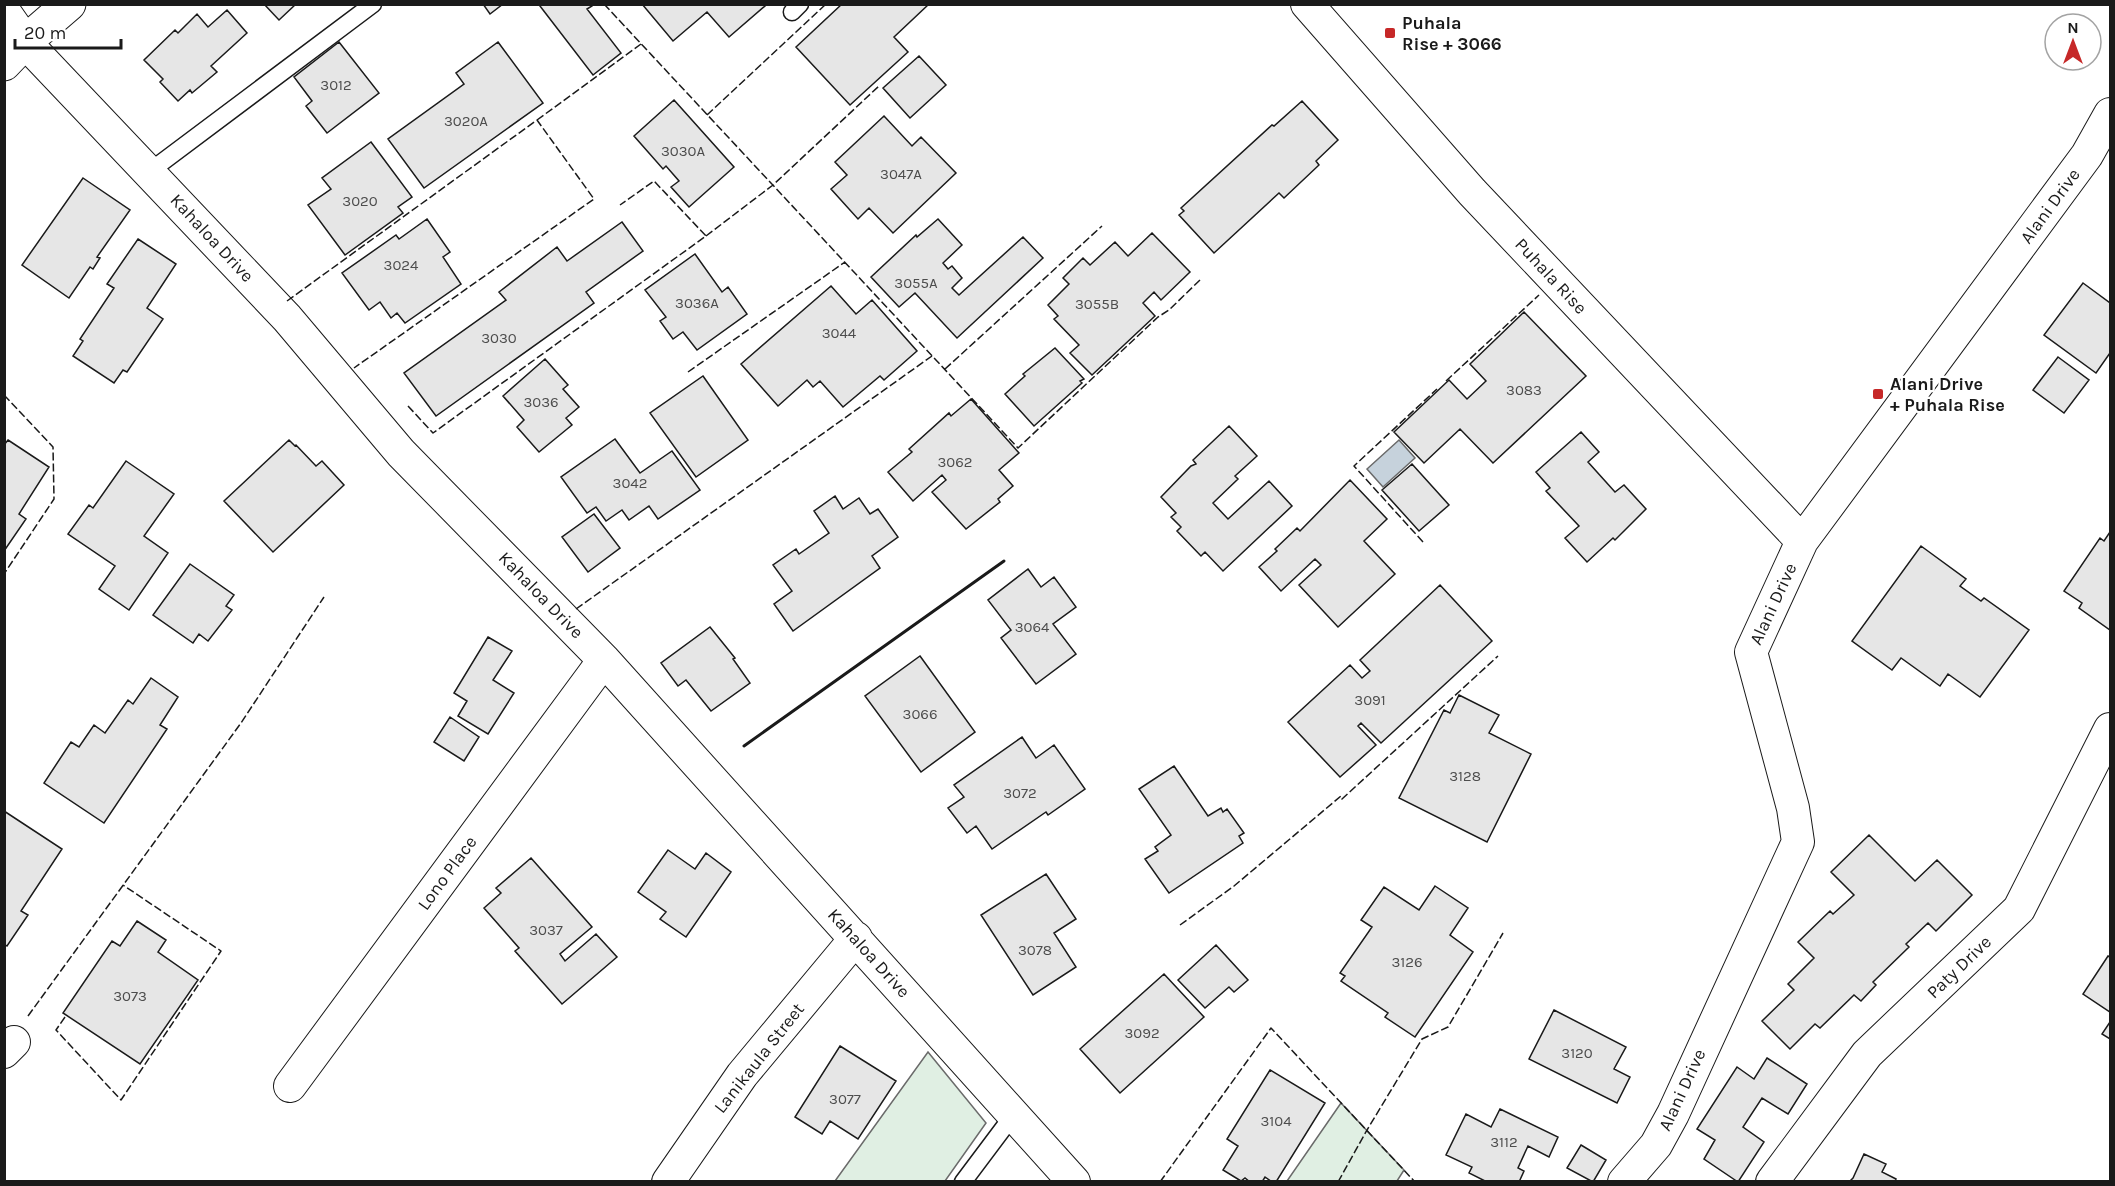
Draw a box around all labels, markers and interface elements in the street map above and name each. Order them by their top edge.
scale bar [15,12,122,50]
place label: Puhala Rise + 3066 [1402,12,1502,55]
north arrow [2043,12,2103,72]
text: N [2067,18,2079,37]
text: 20 m [24,22,66,44]
marker: Puhala Rise + 3066 [1383,26,1397,40]
house number: 3012 [320,76,352,94]
house number: 3020A [444,112,488,130]
house number: 3030A [661,142,705,160]
street label: Alani Drive [2015,164,2085,248]
house number: 3047A [880,165,922,183]
street label: Kahaloa Drive [166,189,258,287]
house number: 3020 [342,192,378,210]
street label: Puhala Rise [1510,233,1592,319]
house number: 3024 [384,256,419,274]
house number: 3055A [894,274,938,292]
house number: 3036A [675,294,719,312]
house number: 3055B [1075,295,1119,313]
house number: 3044 [822,324,857,342]
house number: 3030 [481,329,517,347]
place label: Alani Drive + Puhala Rise [1890,373,2005,416]
house number: 3083 [1506,381,1542,399]
marker: Alani Drive + Puhala Rise [1871,387,1885,401]
house number: 3036 [523,393,559,411]
house number: 3062 [937,453,973,471]
house number: 3042 [613,474,647,492]
street label: Kahaloa Drive [494,547,588,643]
street label: Alani Drive [1744,560,1802,648]
house number: 3064 [1015,618,1050,636]
house number: 3091 [1354,691,1386,709]
house number: 3066 [903,705,937,723]
house number: 3128 [1449,767,1481,785]
house number: 3072 [1003,784,1037,802]
street label: Lono Place [413,831,481,915]
street label: Kahaloa Drive [823,904,915,1002]
house number: 3037 [529,921,563,939]
street label: Paty Drive [1922,931,1996,1003]
house number: 3078 [1018,941,1052,959]
house number: 3126 [1391,953,1423,971]
house number: 3073 [113,987,147,1005]
street label: Lanikaula Street [709,998,809,1118]
house number: 3092 [1124,1024,1160,1042]
house number: 3120 [1561,1044,1593,1062]
street label: Alani Drive [1653,1046,1711,1134]
house number: 3077 [829,1090,861,1108]
house number: 3104 [1260,1112,1292,1130]
house number: 3112 [1490,1133,1518,1151]

